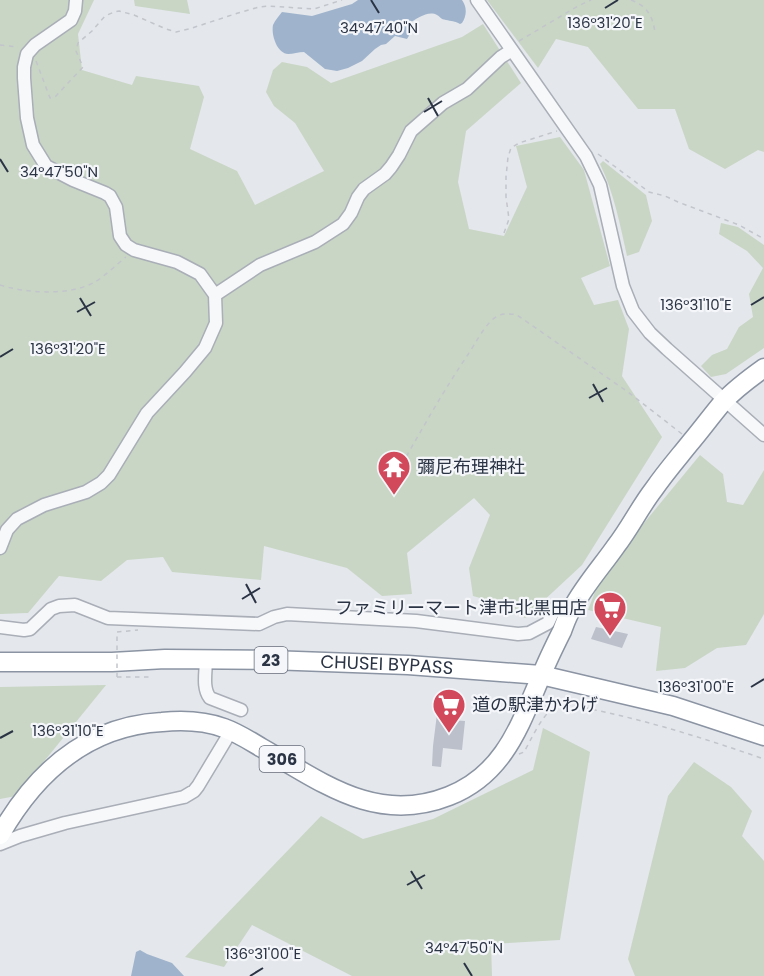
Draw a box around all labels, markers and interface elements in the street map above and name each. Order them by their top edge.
text: 136°31'20"E [567,12,643,33]
text: 34°47'40"N [340,17,418,38]
text: 34°47'50"N [20,161,98,182]
text: 136°31'10"E [660,294,732,315]
text: 136°31'20"E [30,338,106,359]
temple icon: 彌尼布理神社 [376,449,412,496]
place label: 彌尼布理神社 [417,454,525,479]
supermarket icon: ファミリーマート津市北黒田店 [592,590,628,637]
place label: ファミリーマート津市北黒田店 [335,595,587,620]
road number: 23 [254,647,288,673]
street label: CHUSEI BYPASS [320,649,454,680]
text: 136°31'00"E [658,676,734,697]
supermarket icon: 道の駅津かわげ [431,687,467,734]
place label: 道の駅津かわげ [472,692,598,717]
text: 136°31'10"E [32,720,104,741]
road number: 306 [260,746,304,772]
text: 34°47'50"N [425,937,503,958]
text: 136°31'00"E [225,943,301,964]

